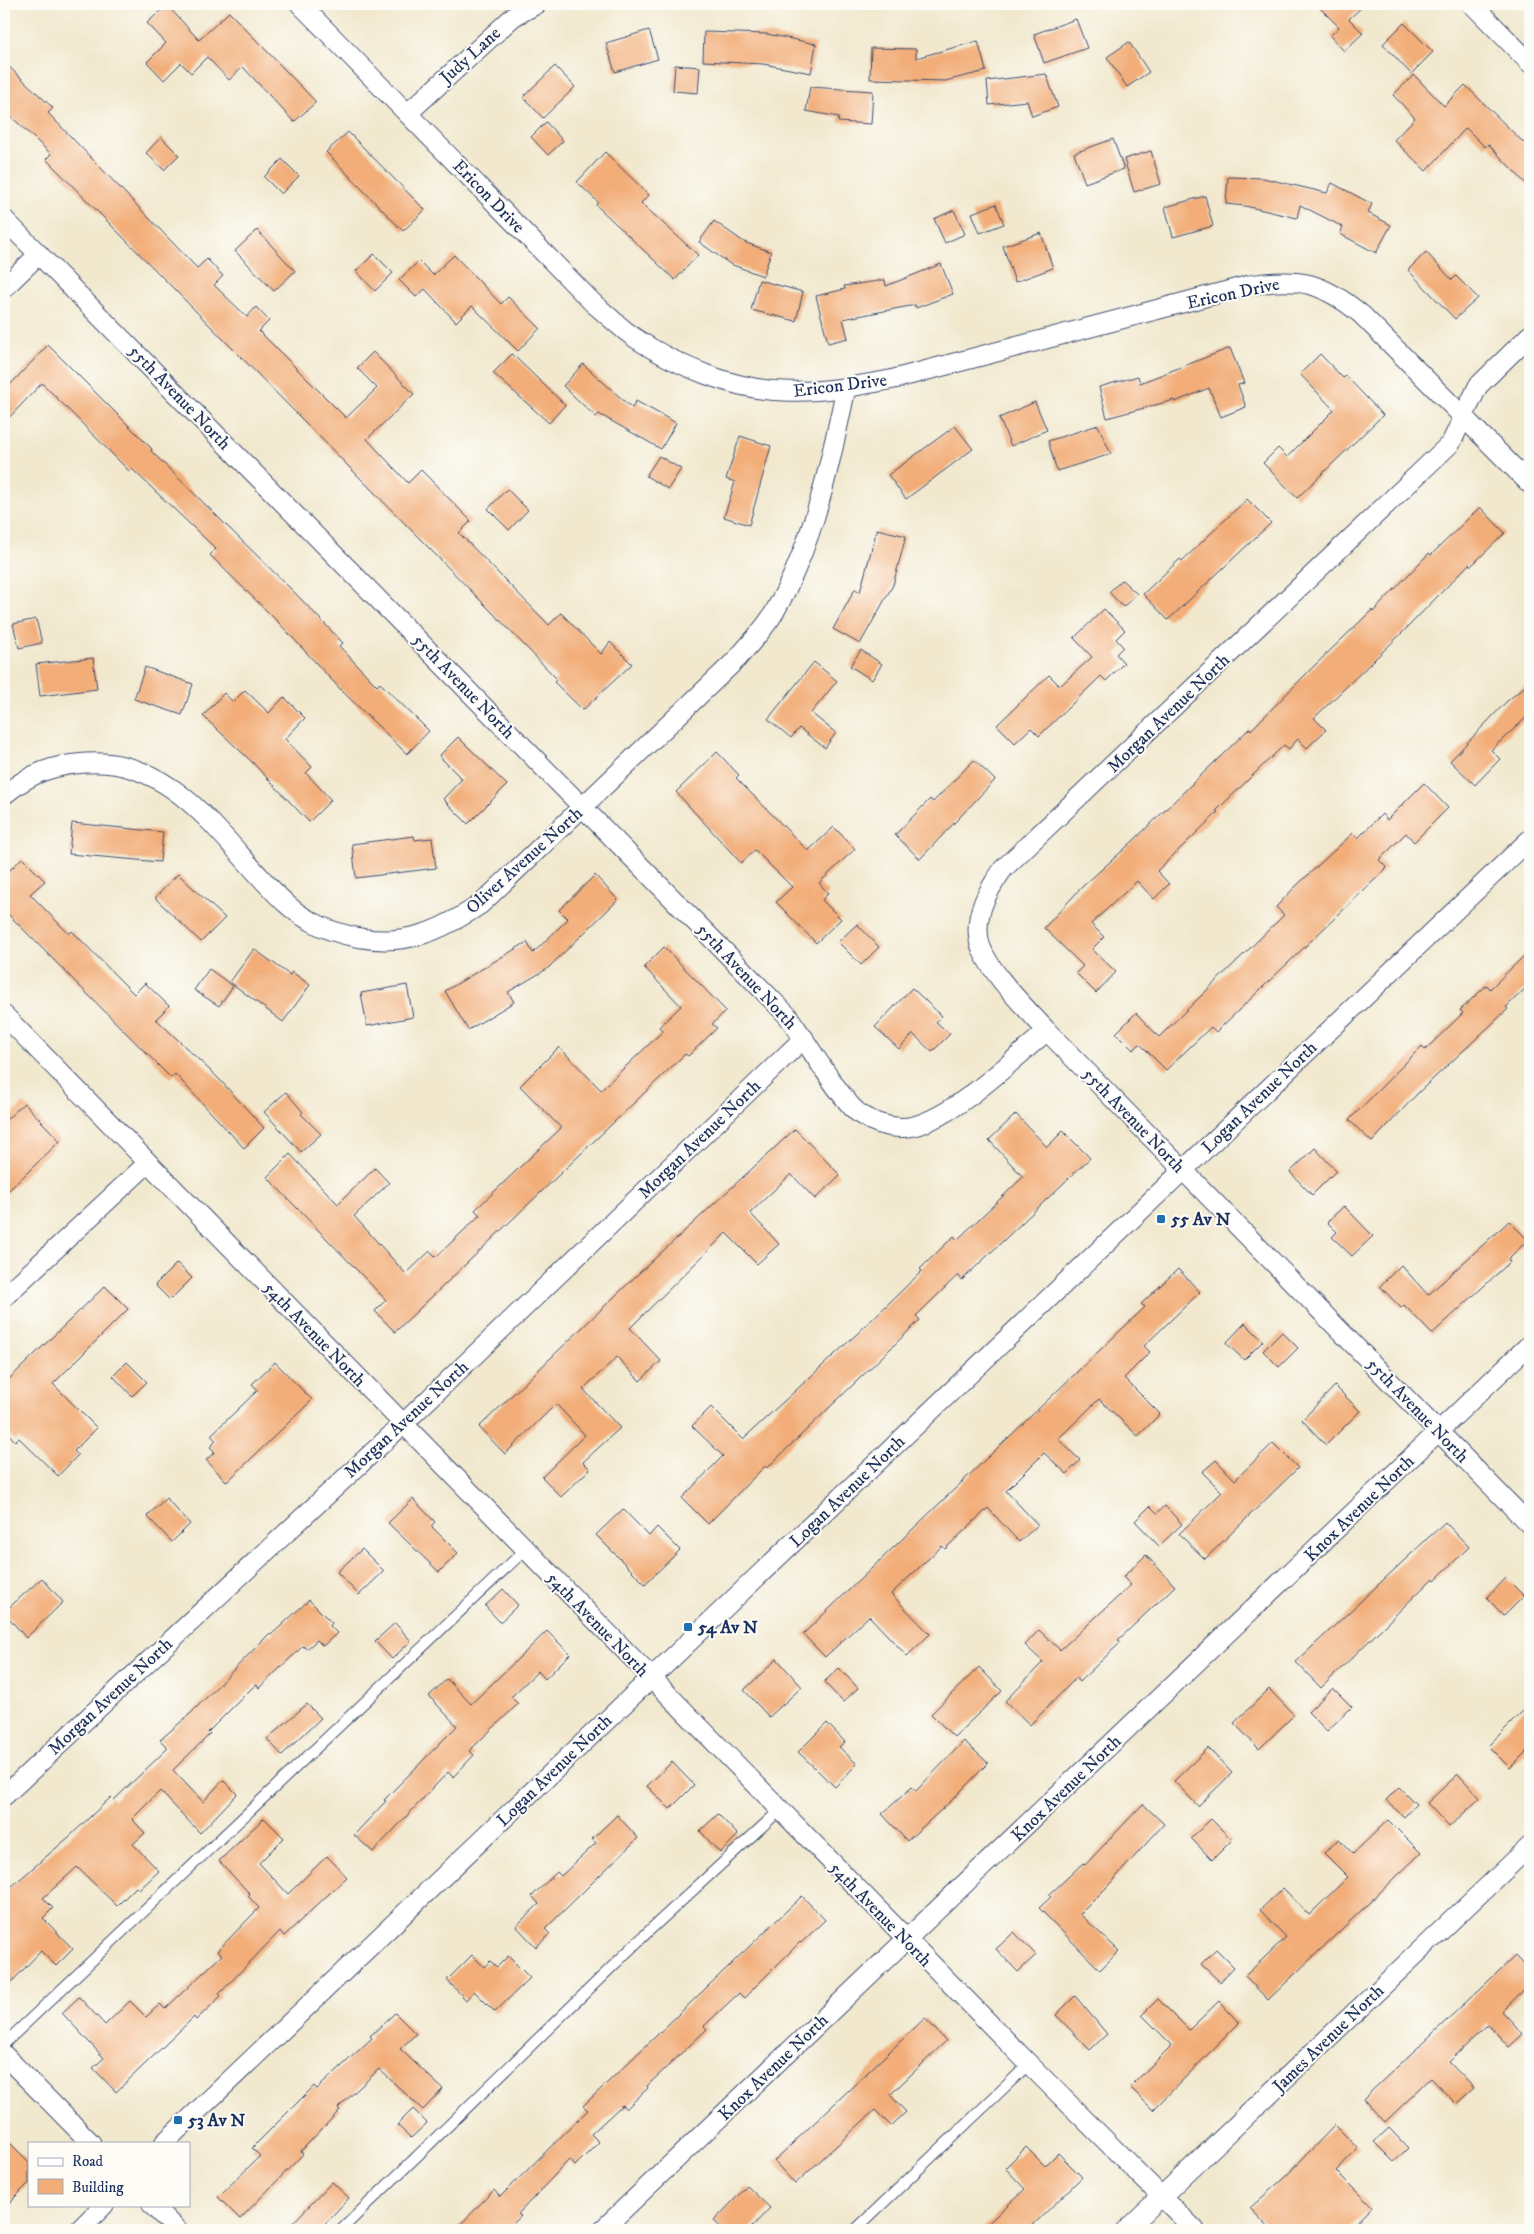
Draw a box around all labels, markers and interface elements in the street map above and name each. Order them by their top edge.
street label: Judy Lane [434,23,506,90]
street label: Ericon Drive [448,155,529,238]
street label: Ericon Drive [1185,273,1281,315]
street label: 55th Avenue North [124,341,235,455]
street label: Ericon Drive [792,369,888,403]
street label: 55th Avenue North [408,630,519,744]
street label: Morgan Avenue North [1103,649,1235,778]
street label: Oliver Avenue North [462,802,588,919]
street label: 55th Avenue North [691,919,802,1035]
street label: Logan Avenue North [1197,1037,1322,1158]
street label: 55th Avenue North [1078,1064,1189,1178]
street label: Morgan Avenue North [634,1075,766,1204]
place label: 55 Av N [1170,1209,1231,1231]
marker: 55 Av N [1155,1213,1167,1225]
street label: 54th Avenue North [258,1277,371,1392]
street label: 55th Avenue North [1362,1354,1473,1468]
street label: Morgan Avenue North [340,1356,474,1483]
street label: Logan Avenue North [785,1431,910,1552]
street label: Knox Avenue North [1300,1450,1420,1567]
street label: 54th Avenue North [541,1567,654,1682]
place label: 54 Av N [697,1617,758,1639]
marker: 54 Av N [682,1621,694,1633]
street label: Morgan Avenue North [44,1633,178,1760]
street label: Logan Avenue North [492,1710,617,1831]
street label: Knox Avenue North [1007,1730,1127,1847]
street label: 54th Avenue North [824,1857,937,1972]
street label: James Avenue North [1267,1980,1389,2099]
street label: Knox Avenue North [714,2009,834,2126]
place label: 53 Av N [187,2110,245,2132]
marker: 53 Av N [172,2114,184,2126]
legend [28,2142,190,2206]
text: Road [72,2152,104,2171]
text: Building [72,2178,124,2197]

